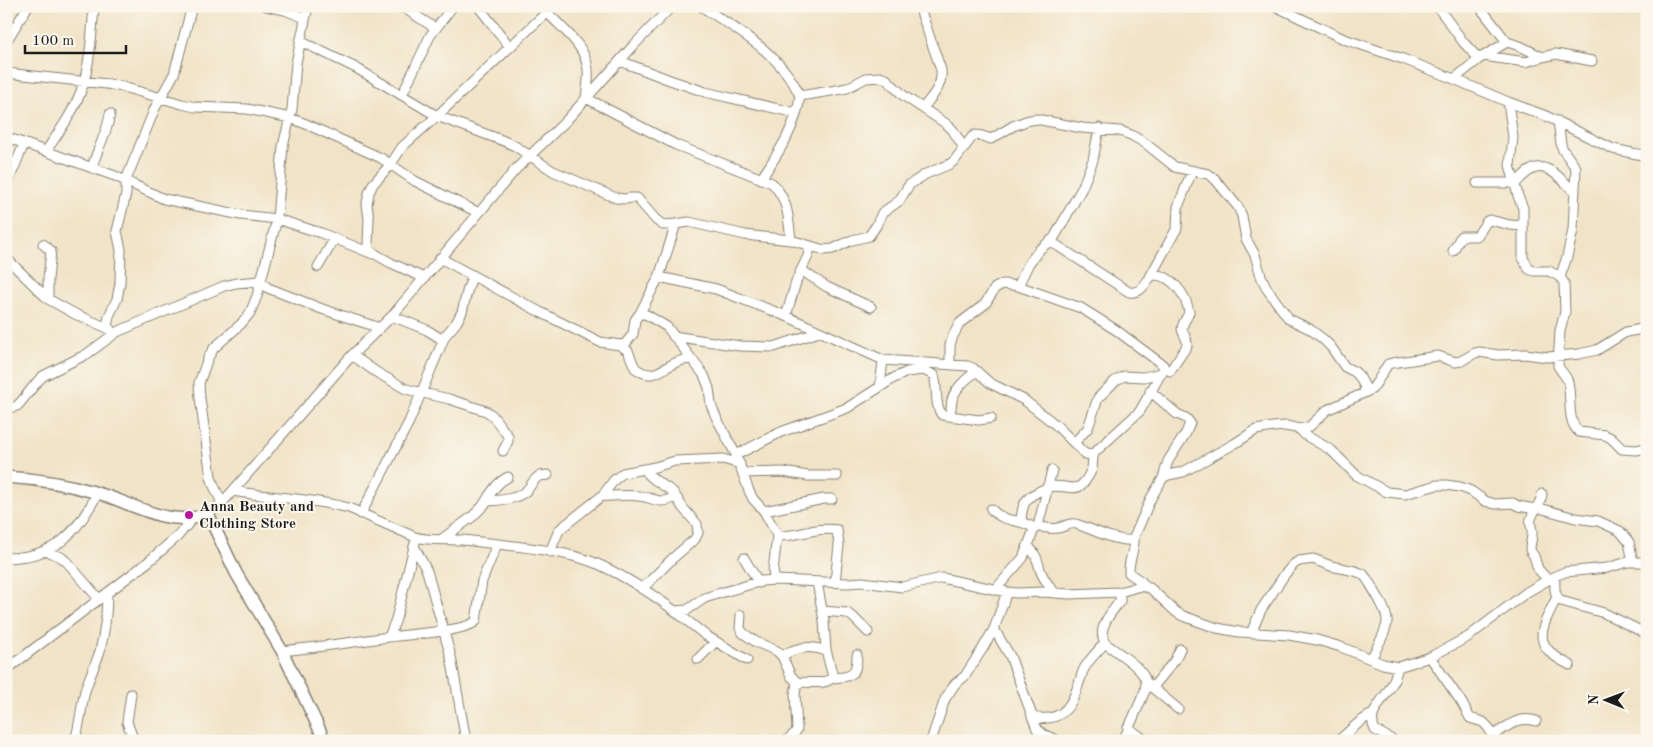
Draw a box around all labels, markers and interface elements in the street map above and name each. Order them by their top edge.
scale bar [25,22,126,54]
text: 100 m [32,34,74,49]
place label: Anna Beauty and Clothing Store [199,500,314,532]
marker: Anna Beauty and Clothing Store [183,509,195,521]
north arrow [1580,674,1630,724]
text: N [1587,694,1601,705]

